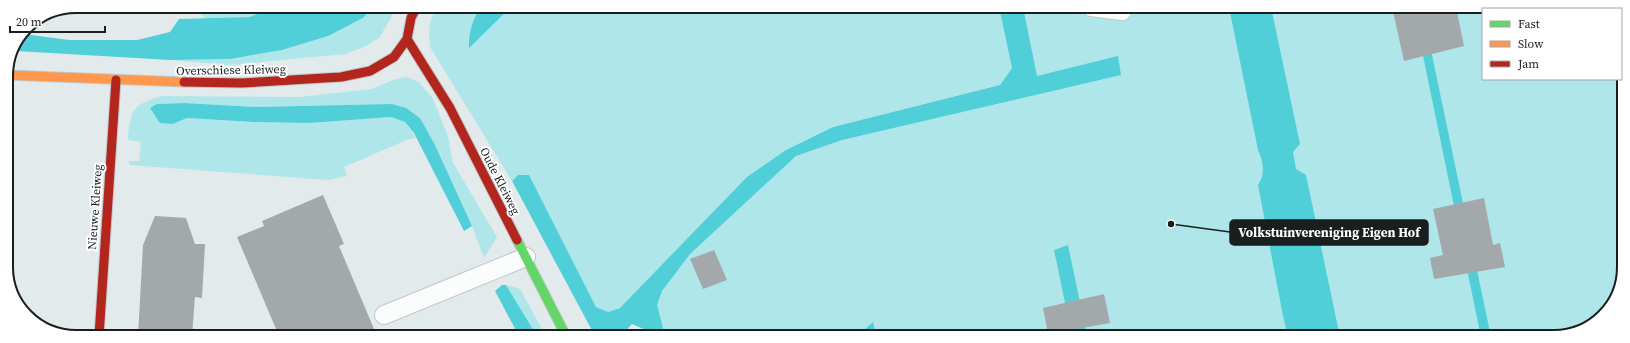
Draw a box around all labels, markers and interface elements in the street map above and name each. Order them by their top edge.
scale bar [10,8,105,34]
legend [1482,8,1622,80]
text: 20 m [16,14,42,30]
text: Fast [1518,16,1540,32]
text: Slow [1518,36,1544,52]
text: Jam [1517,56,1539,72]
street label: Overschiese Kleiweg [176,61,286,79]
street label: Oude Kleiweg [476,145,524,217]
street label: Nieuwe Kleiweg [84,164,106,250]
callout: Volkstuinvereniging Eigen Hof [1230,220,1428,245]
text: Volkstuinvereniging Eigen Hof [1238,224,1421,241]

